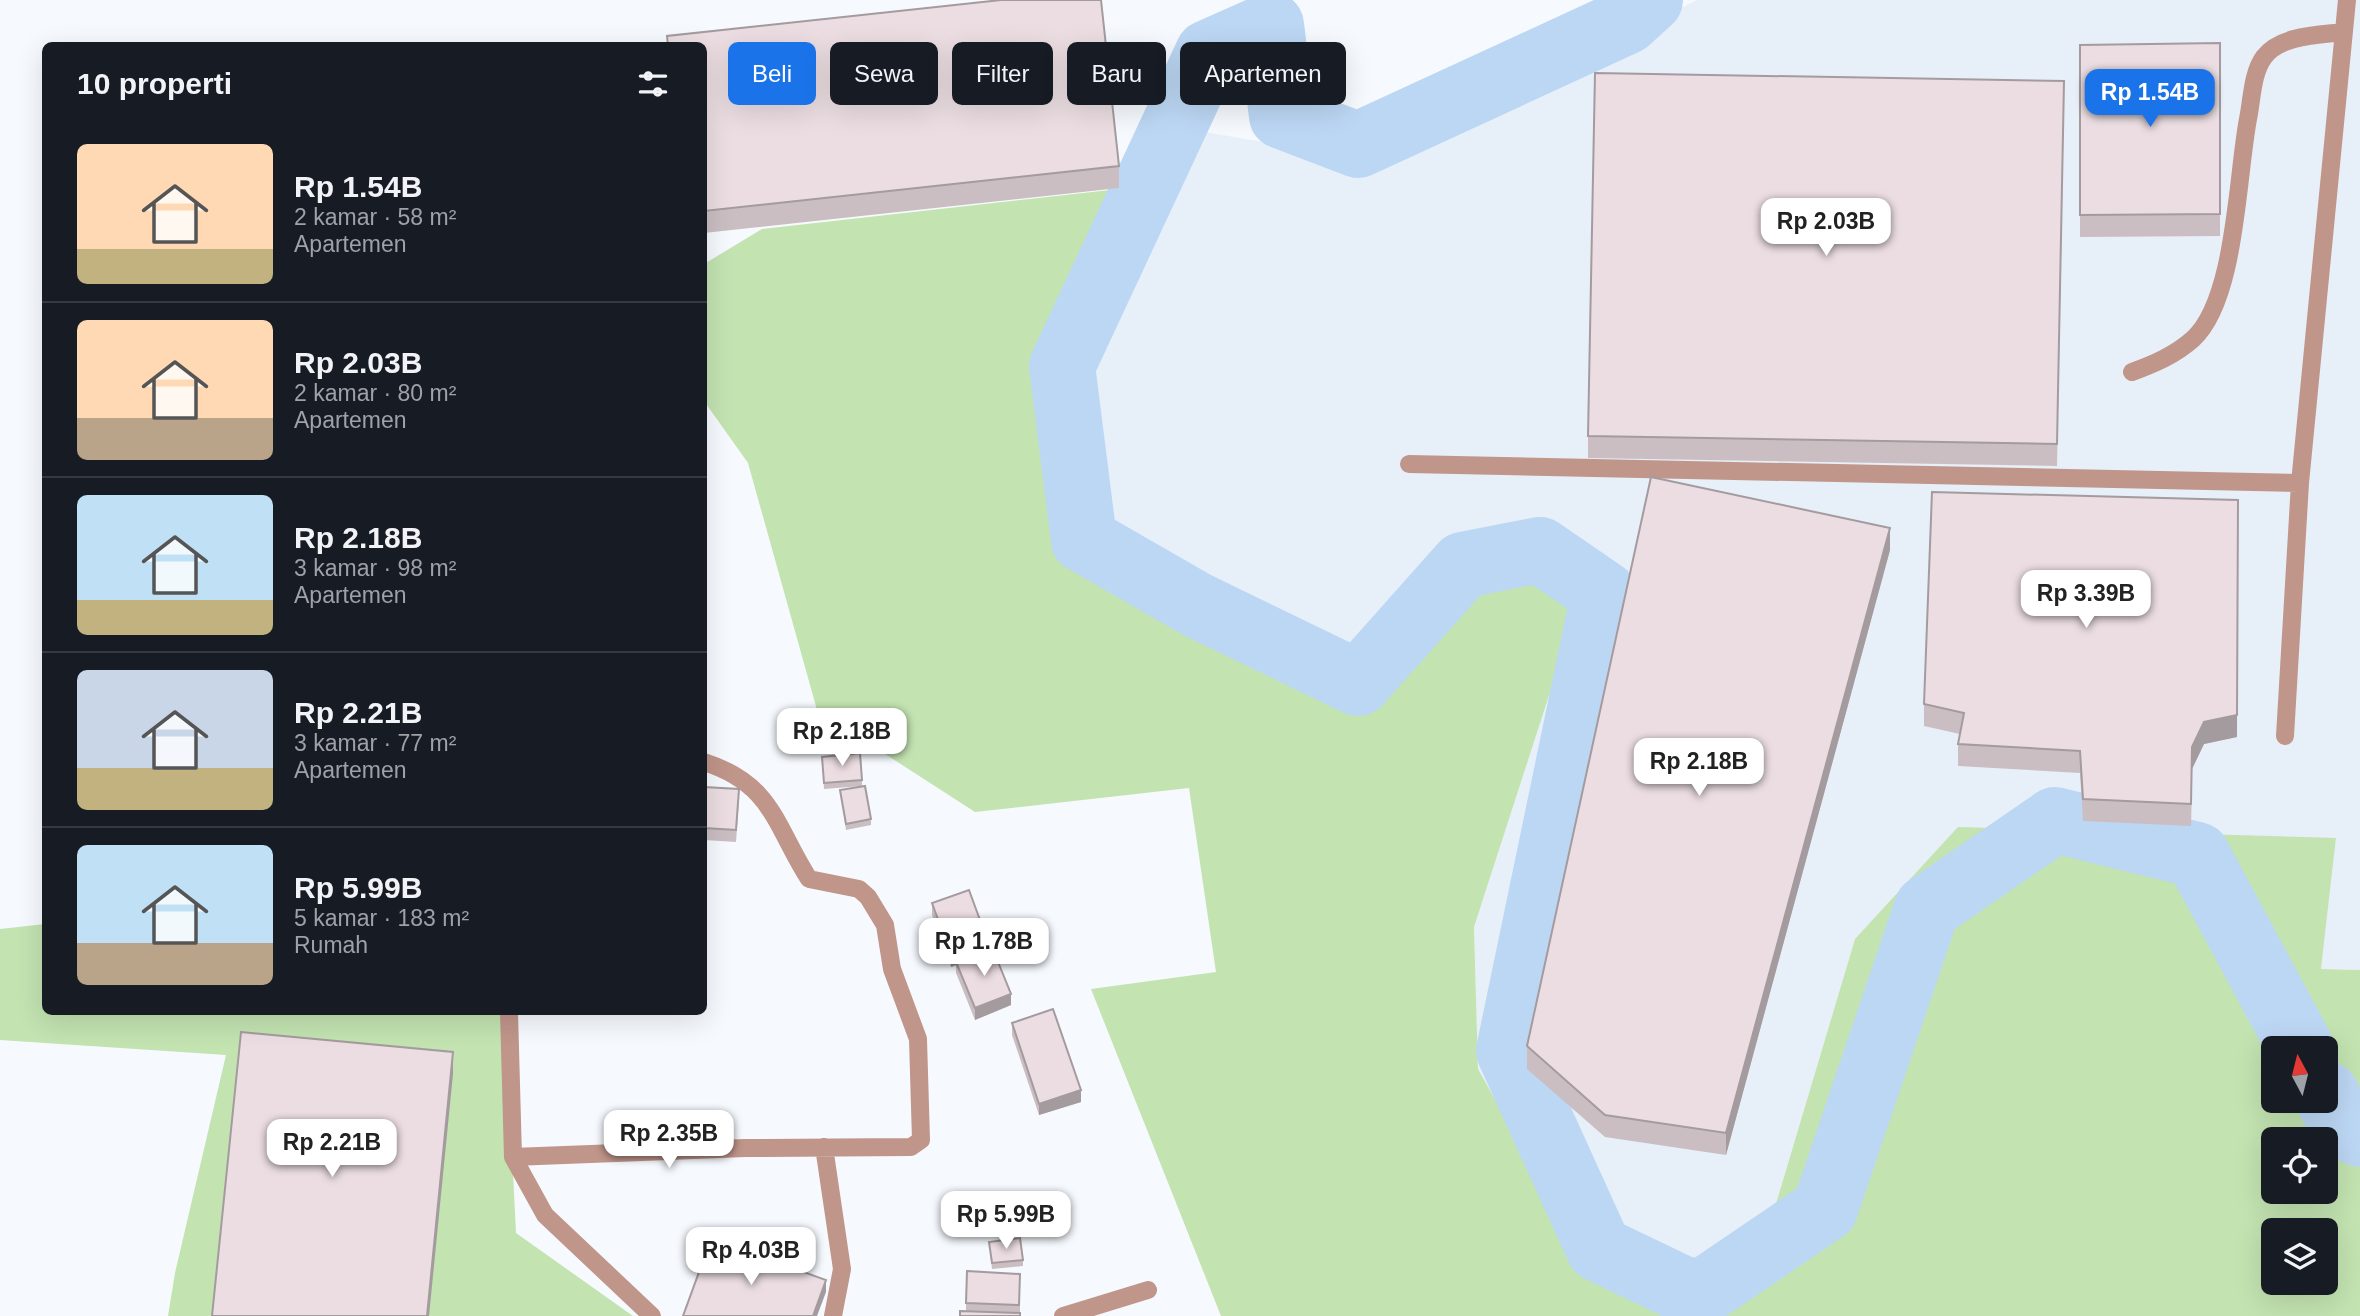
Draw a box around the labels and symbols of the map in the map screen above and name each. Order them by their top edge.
pin: Rp 1.54B [2078,69,2222,129]
pin: Rp 2.03B [1754,198,1898,258]
pin: Rp 3.39B [2014,570,2158,630]
pin: Rp 2.18B [770,708,914,768]
pin: Rp 2.18B [1627,738,1771,798]
pin: Rp 1.78B [912,918,1056,978]
north arrow [2261,1036,2338,1113]
pin: Rp 2.35B [597,1110,741,1170]
pin: Rp 2.21B [260,1120,404,1179]
pin: Rp 5.99B [934,1192,1078,1251]
pin: Rp 4.03B [679,1228,823,1287]

